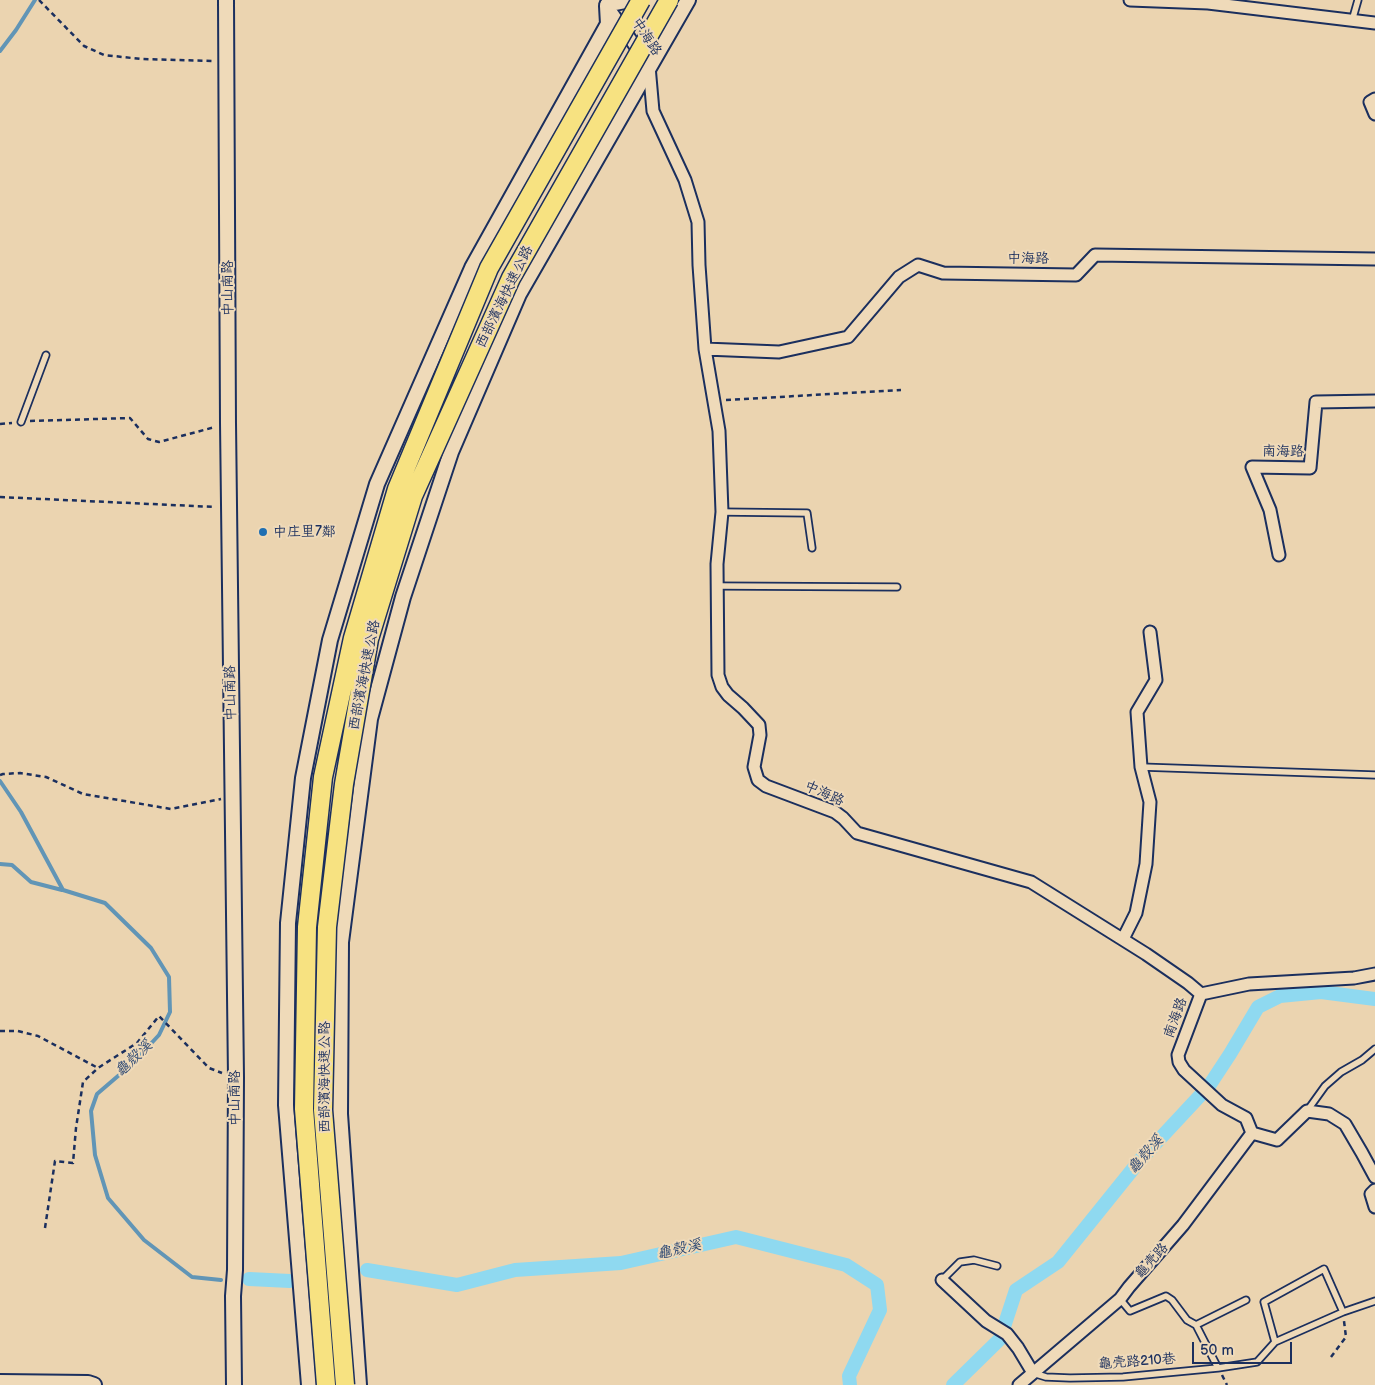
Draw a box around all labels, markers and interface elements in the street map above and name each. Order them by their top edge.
street label: 中海路 [628,15,664,59]
street label: 西部濱海快速公路 [473,243,537,351]
street label: 中海路 [1007,250,1049,268]
street label: 中山南路 [220,260,236,316]
street label: 南海路 [1262,443,1304,461]
place label: 中庄里7鄰 [273,524,336,540]
marker: 中庄里7鄰 [257,526,269,538]
street label: 西部濱海快速公路 [346,618,384,732]
street label: 中山南路 [222,665,240,721]
street label: 中海路 [801,778,847,810]
street label: 南海路 [1161,995,1191,1041]
street label: 西部濱海快速公路 [317,1021,333,1133]
water label: 龜殼溪 [112,1037,156,1081]
street label: 中山南路 [227,1070,243,1126]
water label: 龜殼溪 [1124,1132,1168,1178]
water label: 龜殼溪 [655,1236,703,1264]
street label: 龜壳路 [1132,1240,1172,1282]
scale bar [1195,1332,1295,1364]
text: 50 m [1200,1341,1234,1360]
street label: 龜壳路210巷 [1098,1351,1176,1373]

